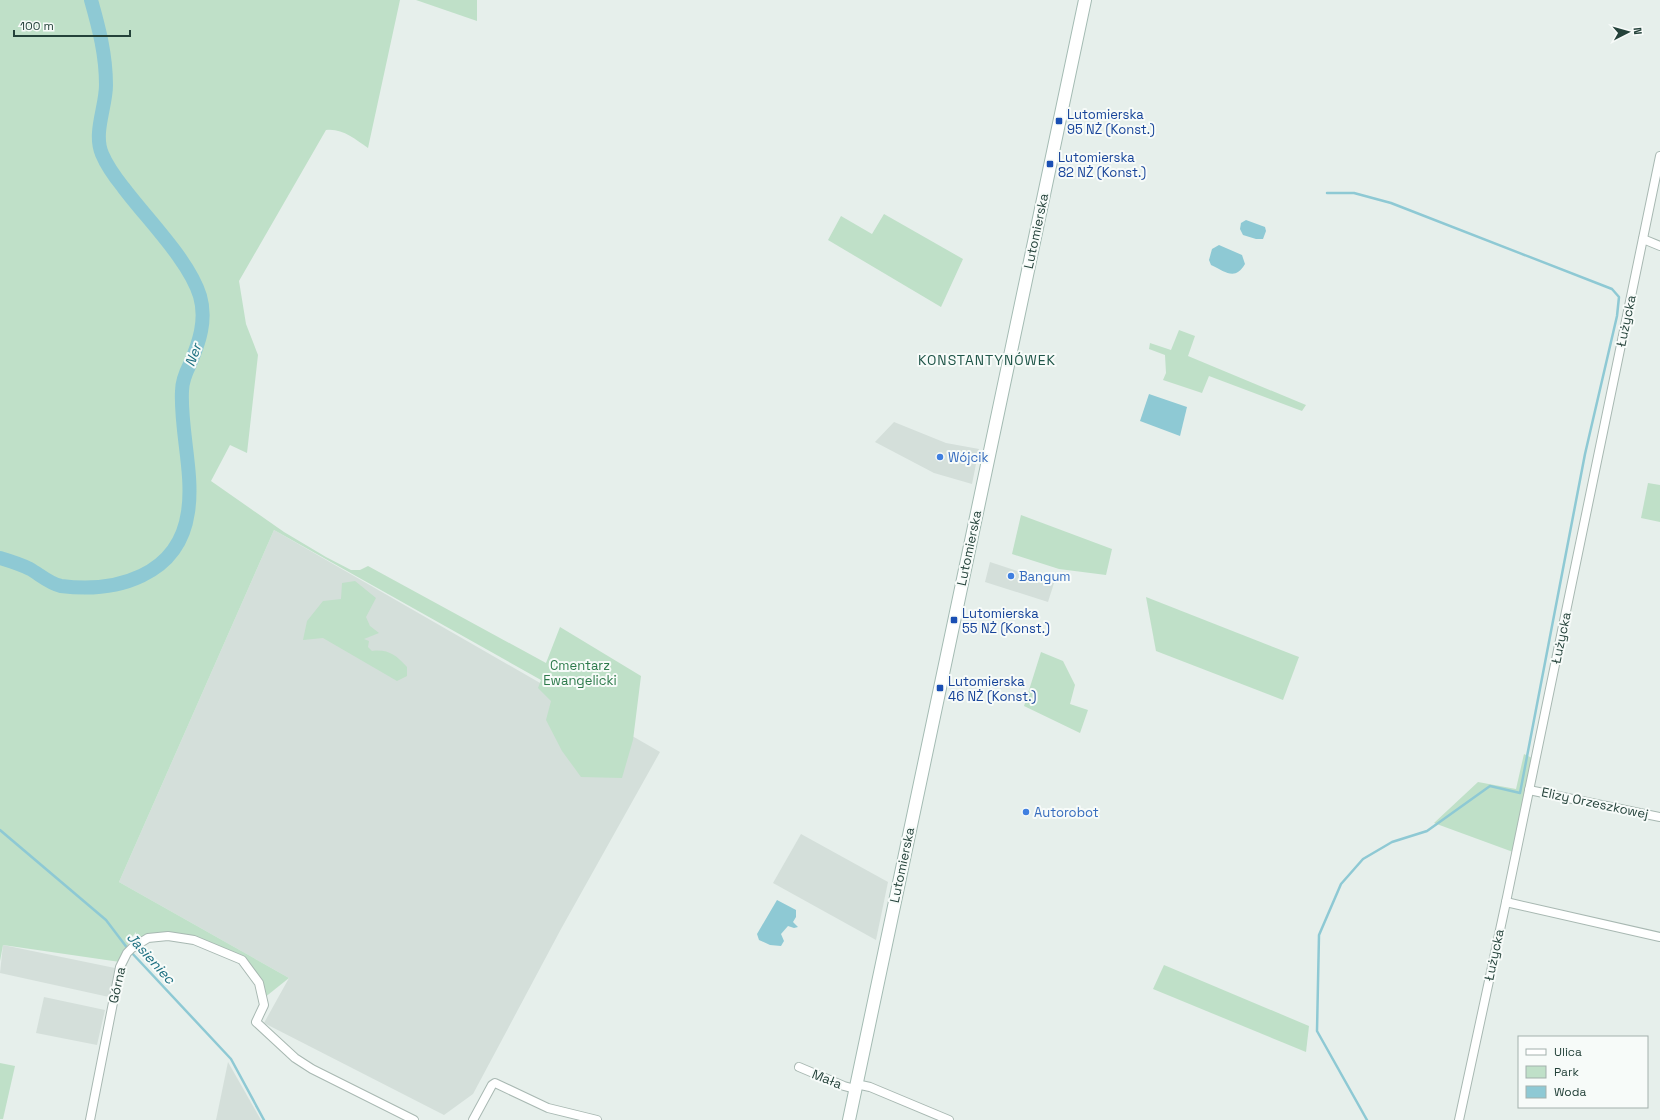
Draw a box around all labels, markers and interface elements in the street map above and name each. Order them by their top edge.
scale bar [14,12,130,38]
north arrow [1608,12,1648,52]
text: 100 m [20,18,54,34]
text: N [1631,27,1645,35]
place label: Lutomierska 95 NŻ (Konst.) [1067,106,1155,138]
marker: Lutomierska 95 NŻ (Konst.) [1054,116,1064,126]
place label: Lutomierska 82 NŻ (Konst.) [1058,149,1146,181]
marker: Lutomierska 82 NŻ (Konst.) [1045,159,1055,169]
street label: Lutomierska [1020,191,1052,270]
street label: Łużycka [1612,293,1640,348]
water label: Ner [181,340,206,369]
district label: KONSTANTYNÓWEK [918,351,1056,369]
place label: Wójcik [948,449,988,466]
marker: Wójcik [935,452,945,462]
street label: Lutomierska [953,508,985,587]
place label: Bangum [1019,568,1071,585]
marker: Bangum [1006,571,1016,581]
place label: Lutomierska 55 NŻ (Konst.) [962,605,1050,637]
street label: Łużycka [1547,610,1575,665]
marker: Lutomierska 55 NŻ (Konst.) [949,615,959,625]
park label: Cmentarz Ewangelicki [543,657,617,689]
place label: Lutomierska 46 NŻ (Konst.) [948,673,1036,705]
marker: Lutomierska 46 NŻ (Konst.) [935,683,945,693]
street label: Elizy Orzeszkowej [1540,783,1650,823]
place label: Autorobot [1034,804,1099,821]
marker: Autorobot [1021,807,1031,817]
street label: Lutomierska [886,825,918,904]
street label: Łużycka [1480,927,1508,982]
water label: Jasieniec [123,928,179,988]
street label: Górna [105,965,130,1005]
legend [1518,1036,1648,1108]
text: Ulica [1554,1044,1582,1060]
text: Park [1554,1064,1579,1080]
street label: Mała [809,1065,845,1093]
text: Woda [1554,1084,1586,1100]

